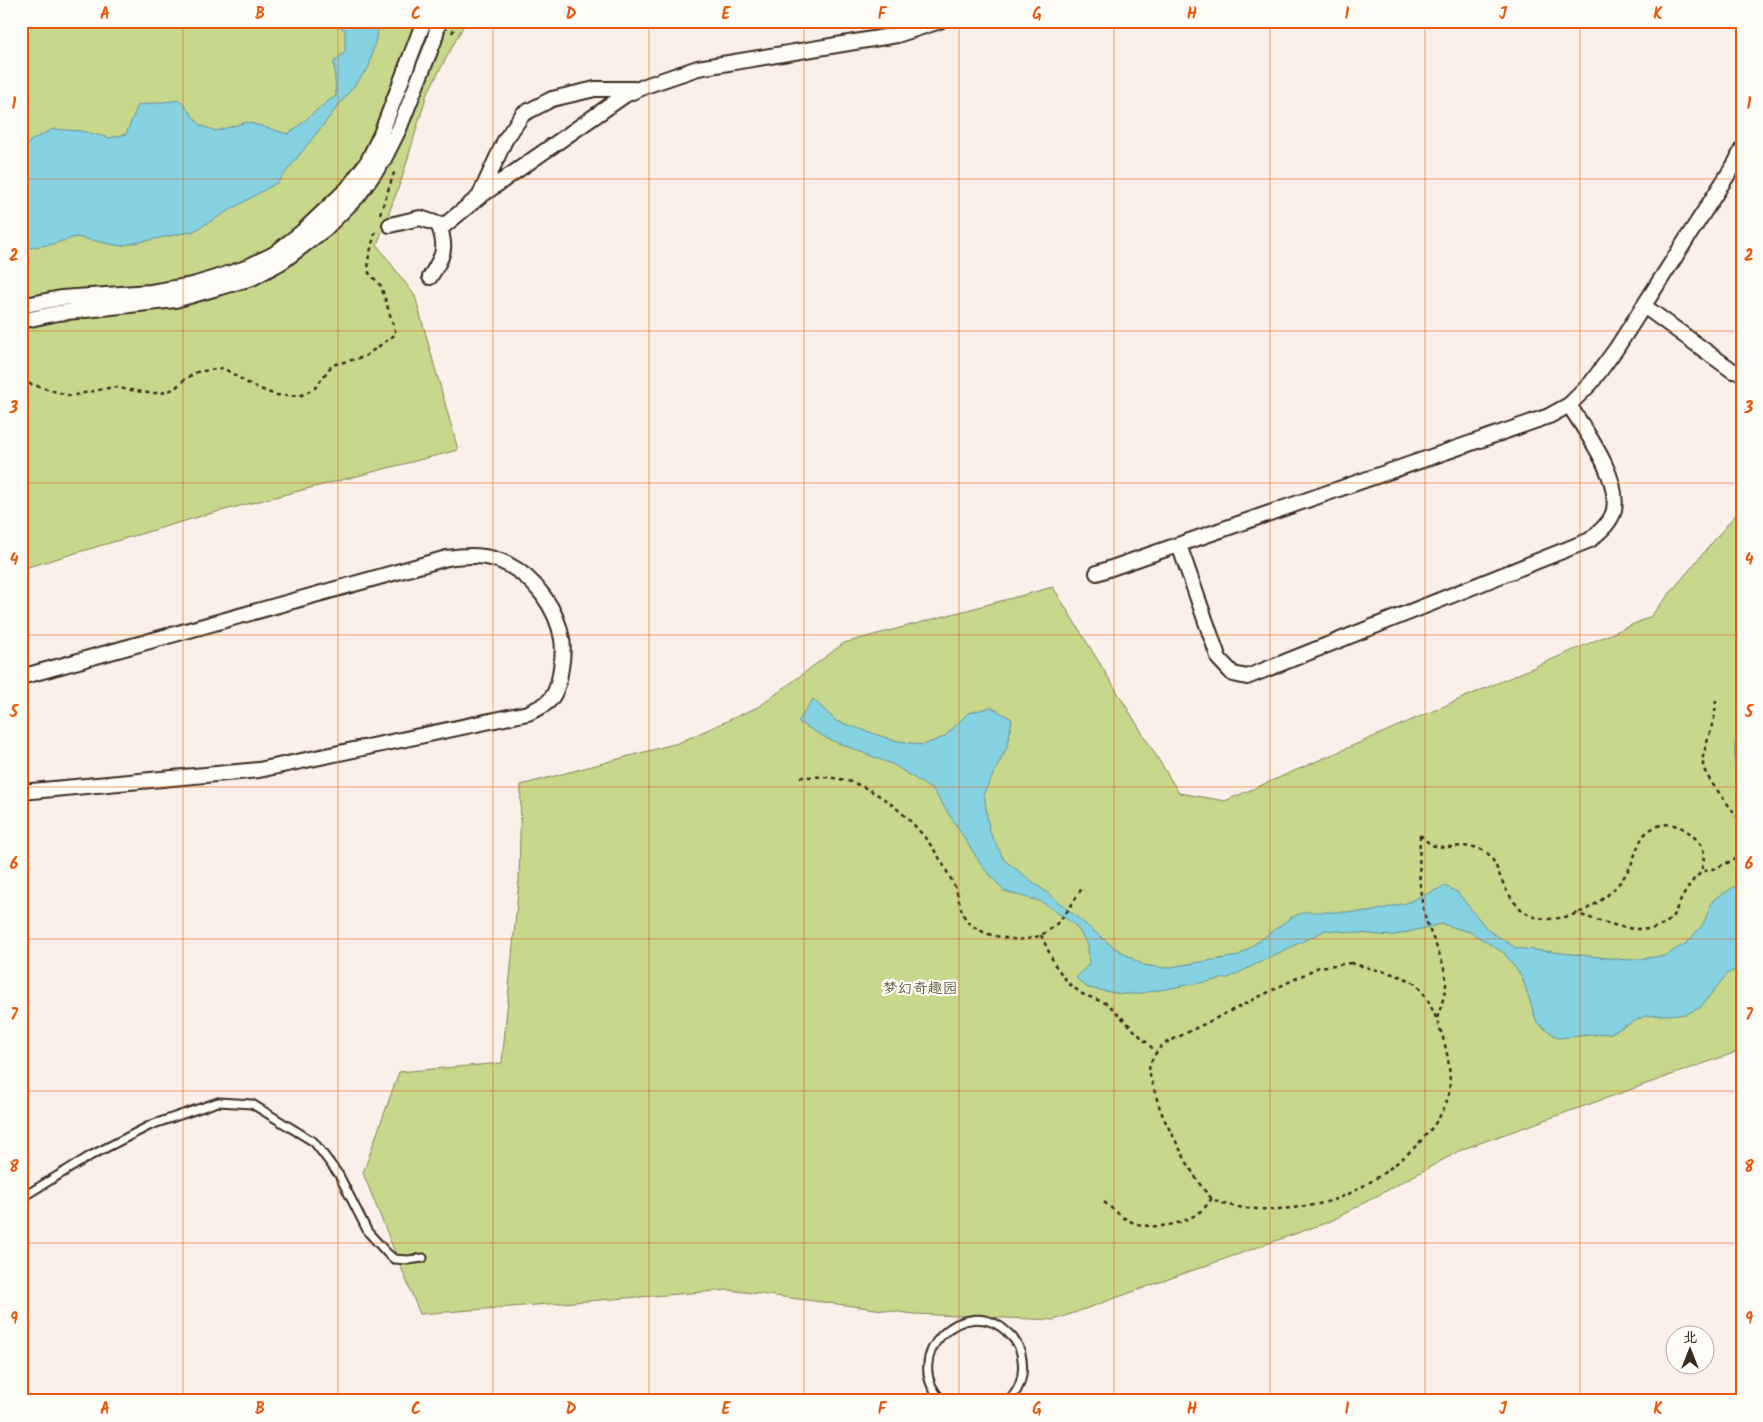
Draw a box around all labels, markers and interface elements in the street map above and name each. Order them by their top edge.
text: A [100,2,110,27]
text: B [255,2,265,27]
text: C [411,2,421,27]
text: D [566,2,577,27]
text: E [722,2,732,27]
text: F [878,2,888,27]
text: G [1032,2,1042,27]
text: H [1187,2,1197,27]
text: I [1345,2,1350,27]
text: J [1499,2,1508,27]
text: K [1653,2,1663,27]
text: 1 [12,92,17,117]
text: 1 [1747,92,1752,117]
text: 2 [9,244,19,269]
text: 2 [1744,244,1754,269]
text: 3 [9,396,19,421]
text: 3 [1744,396,1754,421]
text: 4 [10,548,19,573]
text: 4 [1745,548,1754,573]
text: 5 [9,700,20,725]
text: 5 [1744,700,1755,725]
text: 6 [10,852,19,877]
text: 6 [1745,852,1754,877]
park label: 梦幻奇趣园 [882,977,958,1001]
text: 7 [10,1003,18,1028]
text: 7 [1745,1003,1753,1028]
text: 8 [9,1155,19,1180]
text: 8 [1744,1155,1754,1180]
text: 9 [10,1307,18,1332]
text: 9 [1745,1307,1753,1332]
north arrow [1666,1324,1716,1374]
text: 北 [1683,1327,1697,1349]
text: A [100,1397,110,1422]
text: B [255,1397,265,1422]
text: C [411,1397,421,1422]
text: D [566,1397,577,1422]
text: E [722,1397,732,1422]
text: F [878,1397,888,1422]
text: G [1032,1397,1042,1422]
text: H [1187,1397,1197,1422]
text: I [1345,1397,1350,1422]
text: J [1499,1397,1508,1422]
text: K [1653,1397,1663,1422]

